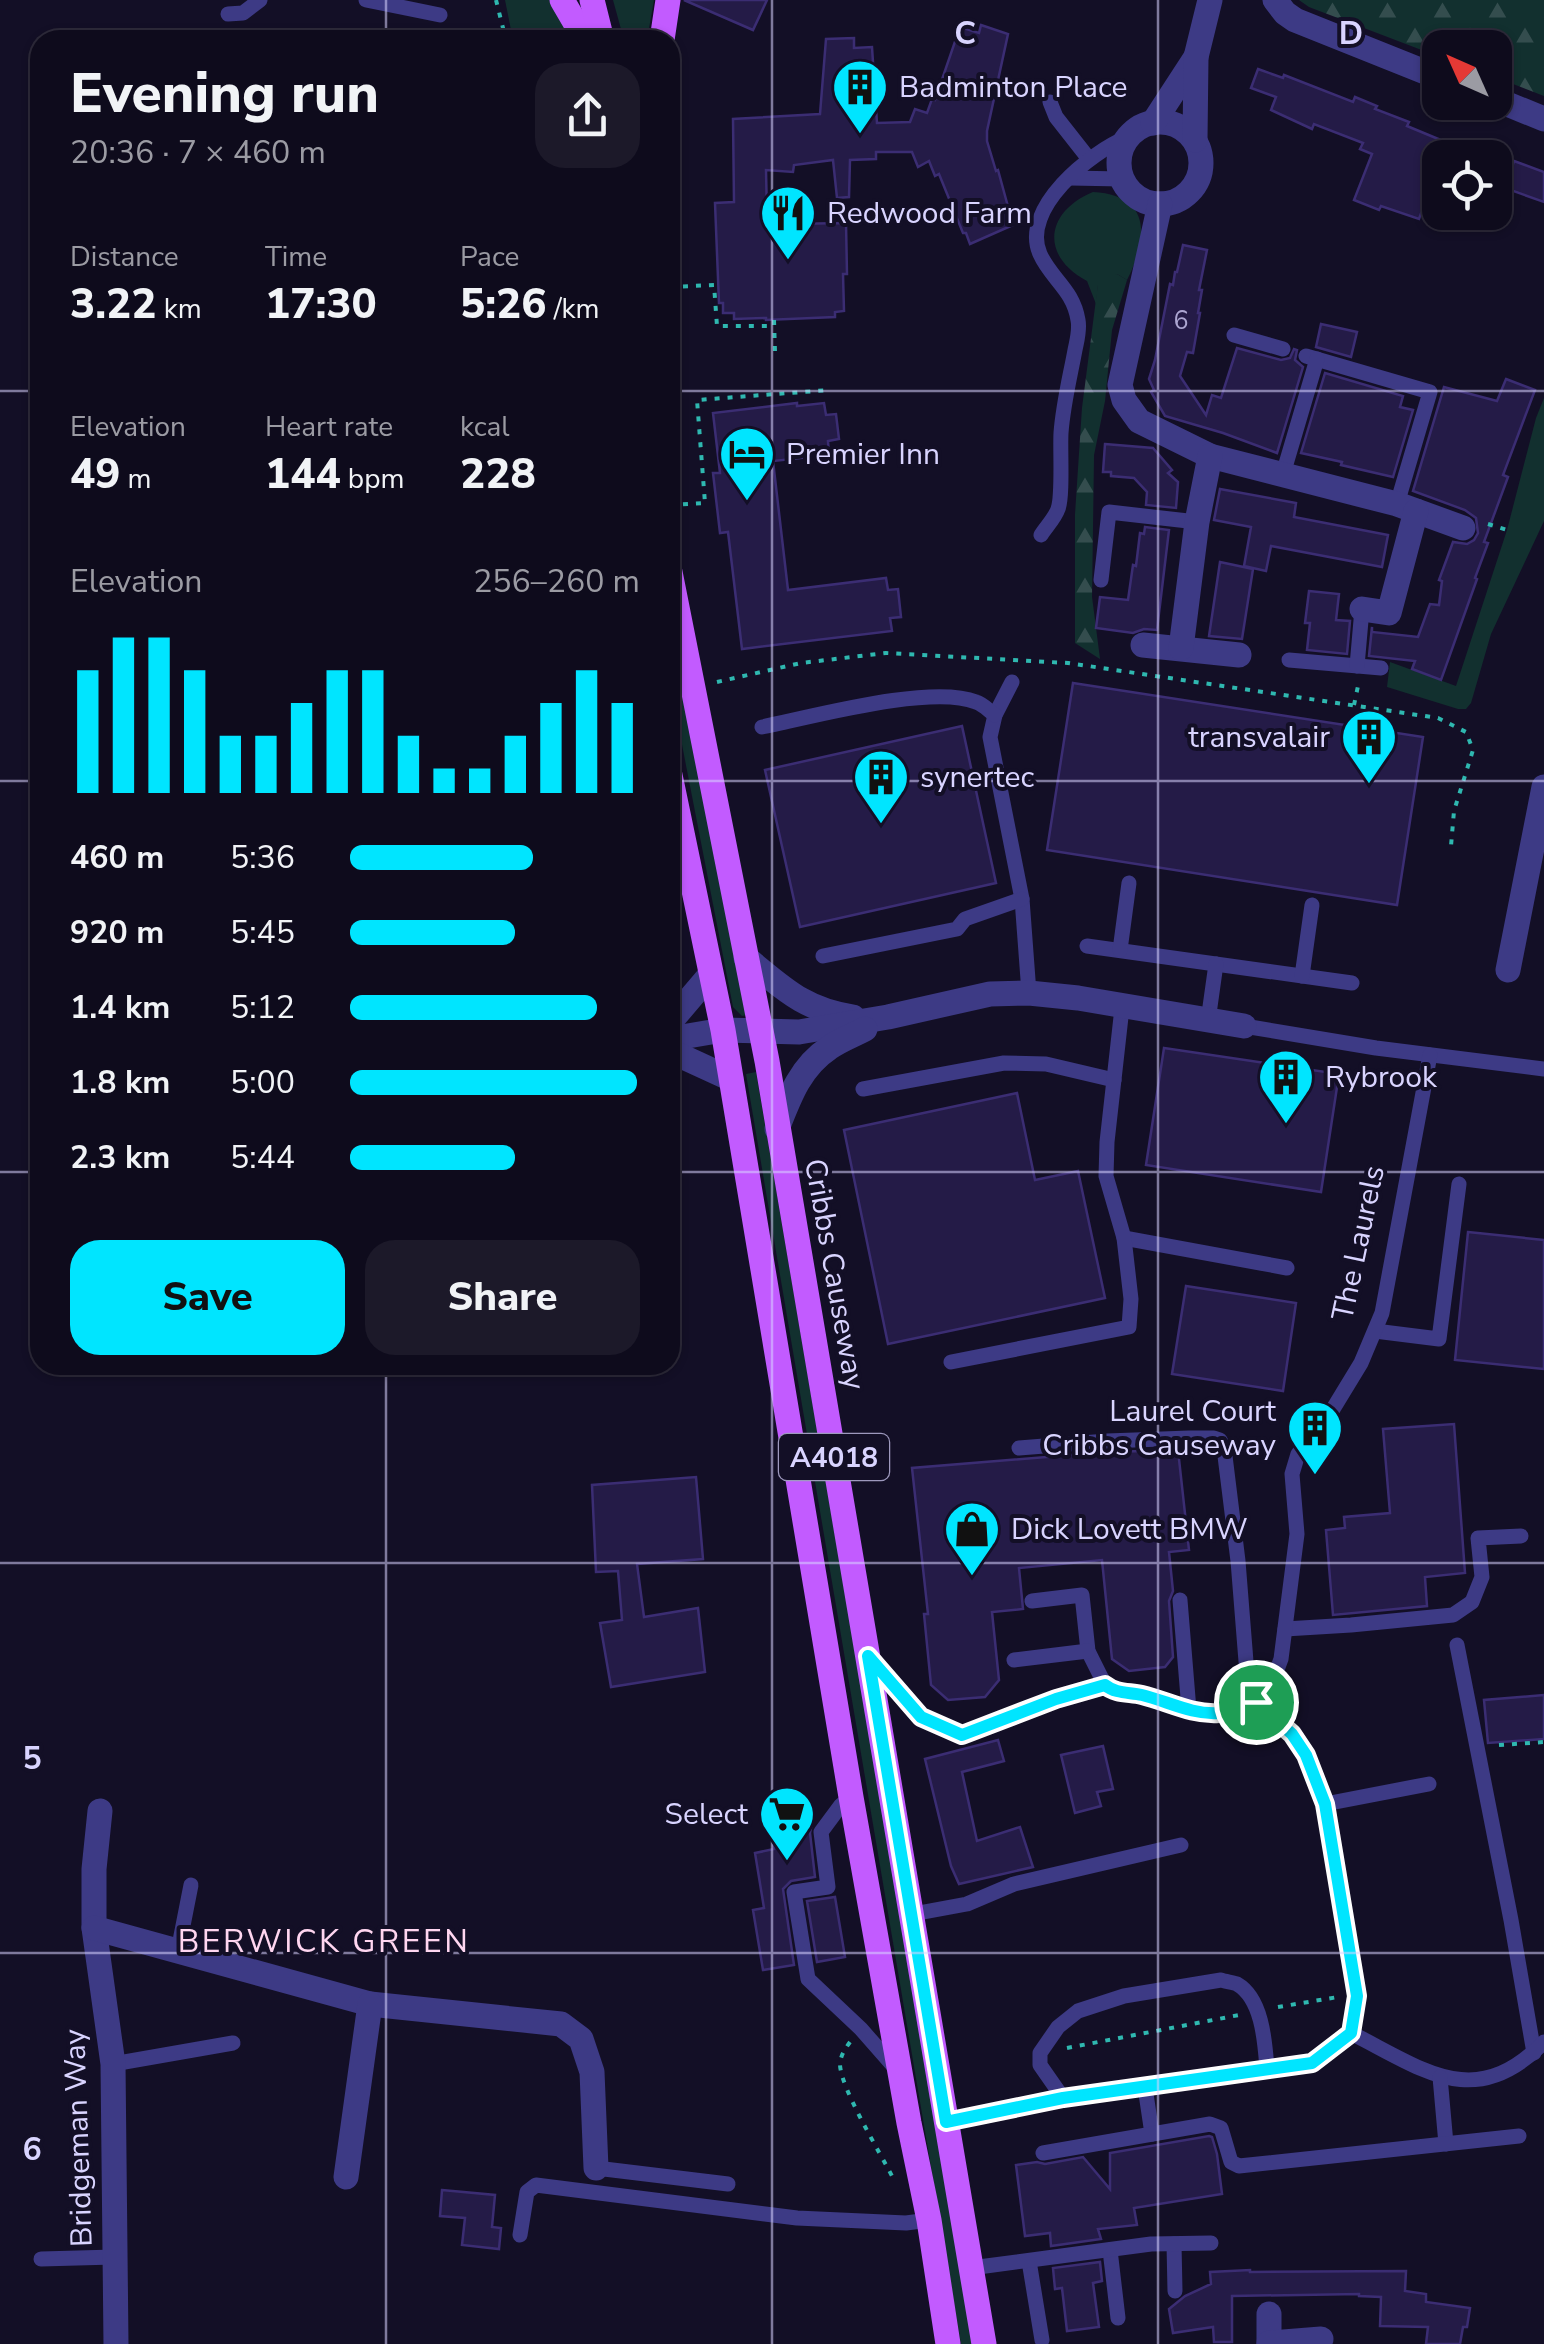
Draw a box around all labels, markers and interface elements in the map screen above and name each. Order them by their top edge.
text: C [954,12,976,55]
text: D [1339,12,1363,55]
north arrow [1422,30,1512,120]
map controls [1422,30,1512,230]
text: Evening run [70,56,379,131]
building icon: Badminton Place [830,57,890,136]
button: share [535,63,640,168]
place label: Badminton Place [899,67,1127,108]
text: 20:36 · 7 × 460 m [70,131,326,174]
button: locate [1422,140,1512,230]
restaurant icon: Redwood Farm [758,183,818,262]
place label: Redwood Farm [827,193,1032,234]
text: Distance [70,238,179,276]
text: Time [265,238,327,276]
text: Pace [460,238,519,276]
text: 3.22 [70,276,157,333]
text: 17:30 [265,276,377,333]
text: 5:26 [460,276,547,333]
text: km [157,290,202,328]
text: /km [547,290,600,328]
house number: 6 [1173,304,1189,338]
text: Elevation [70,408,186,446]
text: Heart rate [265,408,393,446]
text: kcal [460,408,510,446]
hotel icon: Premier Inn [717,424,777,503]
place label: Premier Inn [786,434,940,475]
text: 49 [70,446,120,503]
text: 144 [265,446,341,503]
text: 228 [460,446,536,503]
text: m [120,460,152,498]
text: bpm [341,460,404,498]
text: Elevation [70,560,203,603]
text: 256–260 m [473,560,640,603]
building icon: transvalair [1339,707,1399,786]
place label: transvalair [1188,717,1330,758]
building icon: synertec [851,747,911,826]
place label: synertec [920,757,1034,798]
text: 460 m [70,836,164,879]
text: 5:36 [230,836,295,879]
text: 920 m [70,911,164,954]
text: 5:45 [230,911,295,954]
text: 1.4 km [70,986,170,1029]
text: 5:12 [230,986,295,1029]
building icon: Rybrook [1256,1047,1316,1126]
place label: Rybrook [1325,1057,1438,1098]
text: 1.8 km [70,1061,170,1104]
text: 5:00 [230,1061,295,1104]
text: 2.3 km [70,1136,170,1179]
text: 5:44 [230,1136,295,1179]
street label: Cribbs Causeway [794,1155,875,1393]
street label: The Laurels [1322,1162,1395,1324]
button: Save [70,1240,345,1355]
button: Share [365,1240,640,1355]
place label: Laurel Court Cribbs Causeway [1042,1391,1277,1466]
building icon: Laurel Court Cribbs Causeway [1285,1398,1345,1477]
road number: A4018 [779,1434,889,1480]
shop icon: Dick Lovett BMW [942,1499,1002,1578]
place label: Dick Lovett BMW [1011,1509,1248,1550]
pin [1214,1660,1299,1745]
icon: arrive [1229,1675,1284,1730]
text: 5 [22,1737,42,1780]
supermarket icon: Select [757,1784,817,1863]
place label: Select [664,1794,748,1835]
district label: BERWICK GREEN [178,1920,470,1963]
street label: Bridgeman Way [54,2028,103,2248]
text: 6 [22,2128,42,2171]

